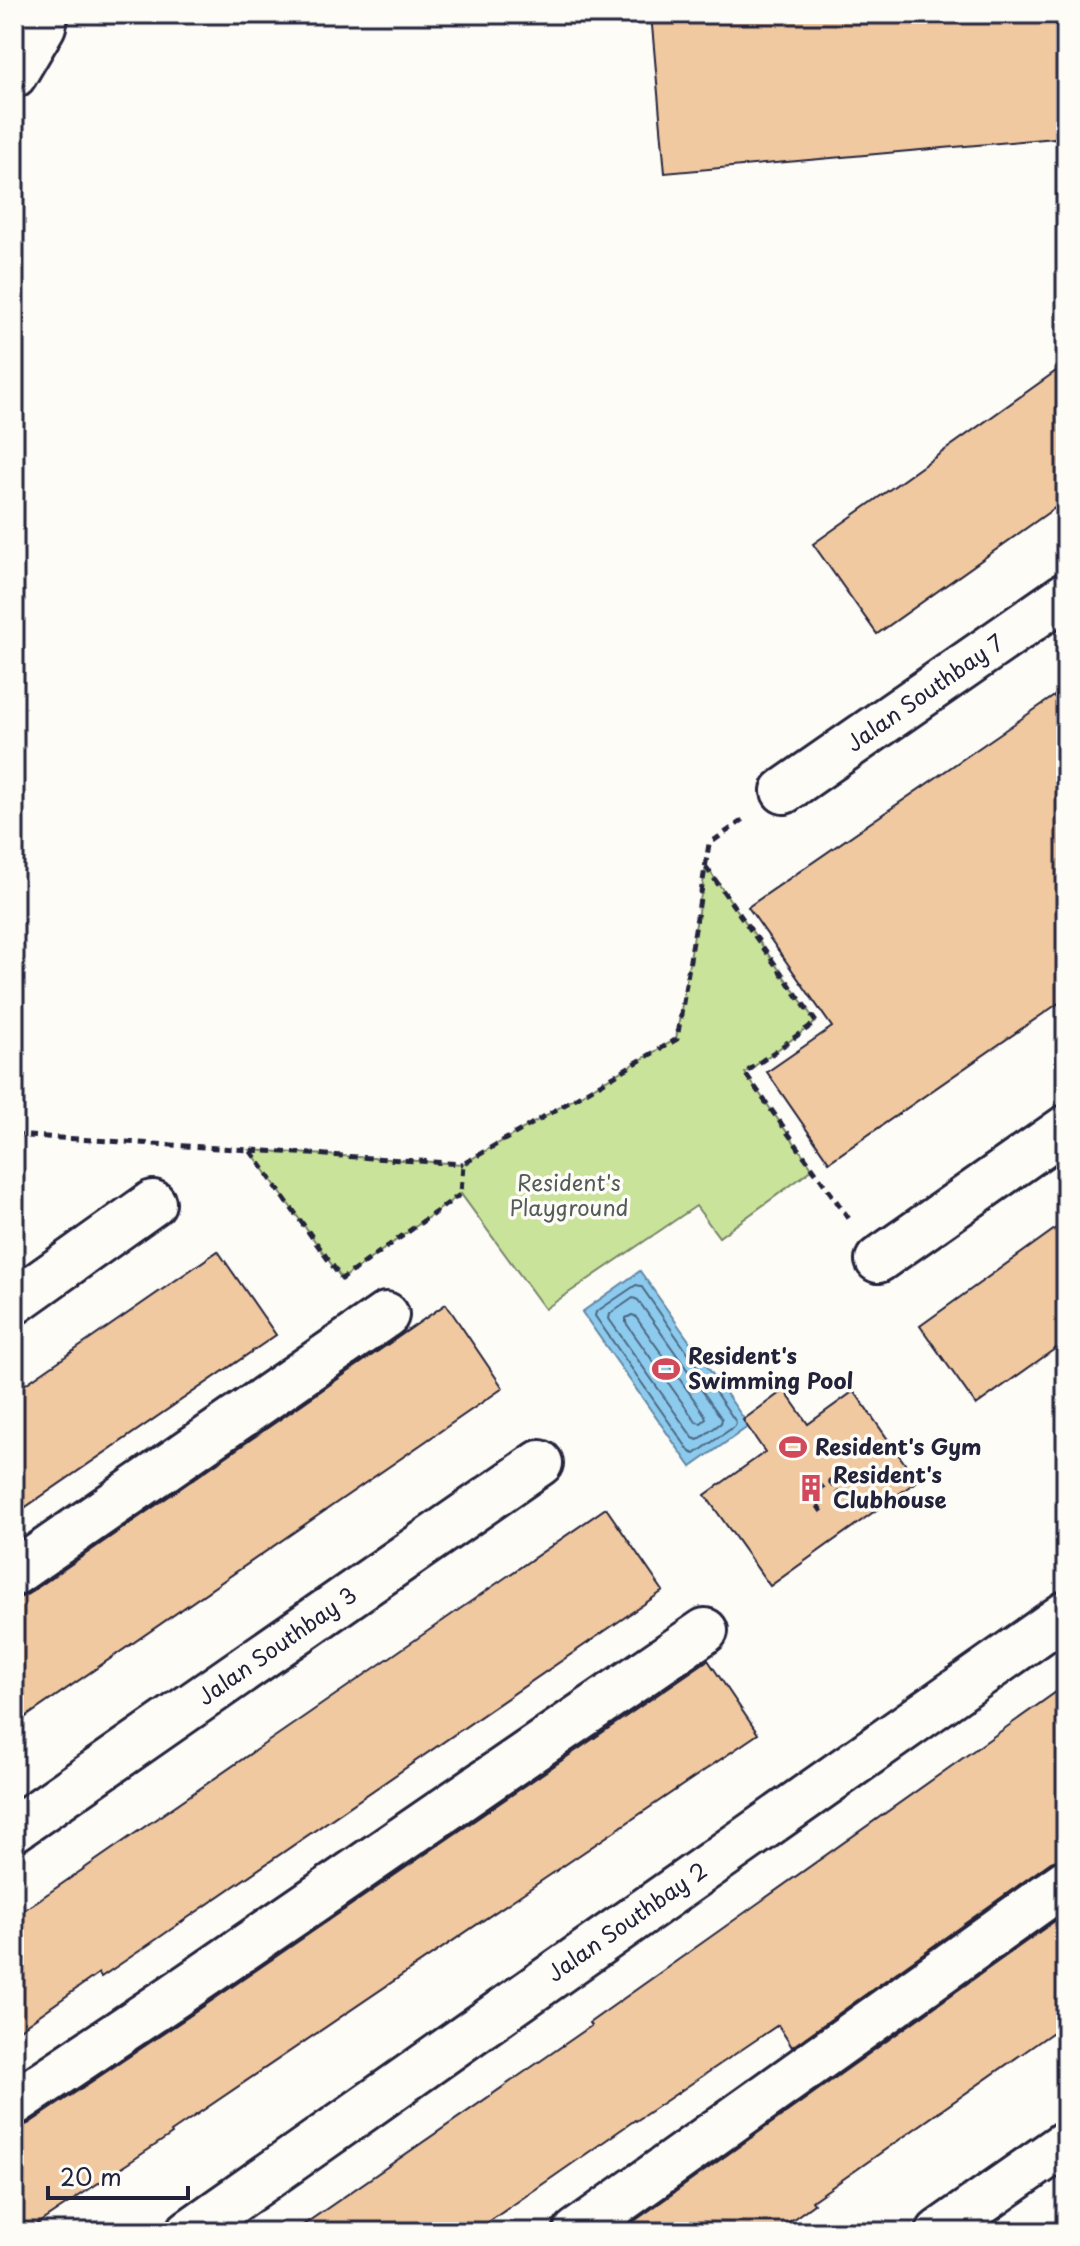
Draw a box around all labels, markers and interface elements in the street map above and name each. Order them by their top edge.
street label: Jalan Southbay 7 [839,625,1010,758]
park label: Resident's Playground [509,1165,629,1223]
place label: Resident's Swimming Pool [688,1338,853,1396]
sports icon: Resident's Swimming Pool [651,1354,681,1384]
place label: Resident's Gym [815,1429,982,1462]
sports icon: Resident's Gym [778,1432,808,1462]
place label: Resident's Clubhouse [833,1457,946,1515]
building icon: Resident's Clubhouse [796,1473,826,1503]
street label: Jalan Southbay 3 [190,1577,362,1712]
street label: Jalan Southbay 2 [539,1853,713,1988]
scale bar [48,2150,188,2200]
text: 20 m [60,2158,122,2194]

